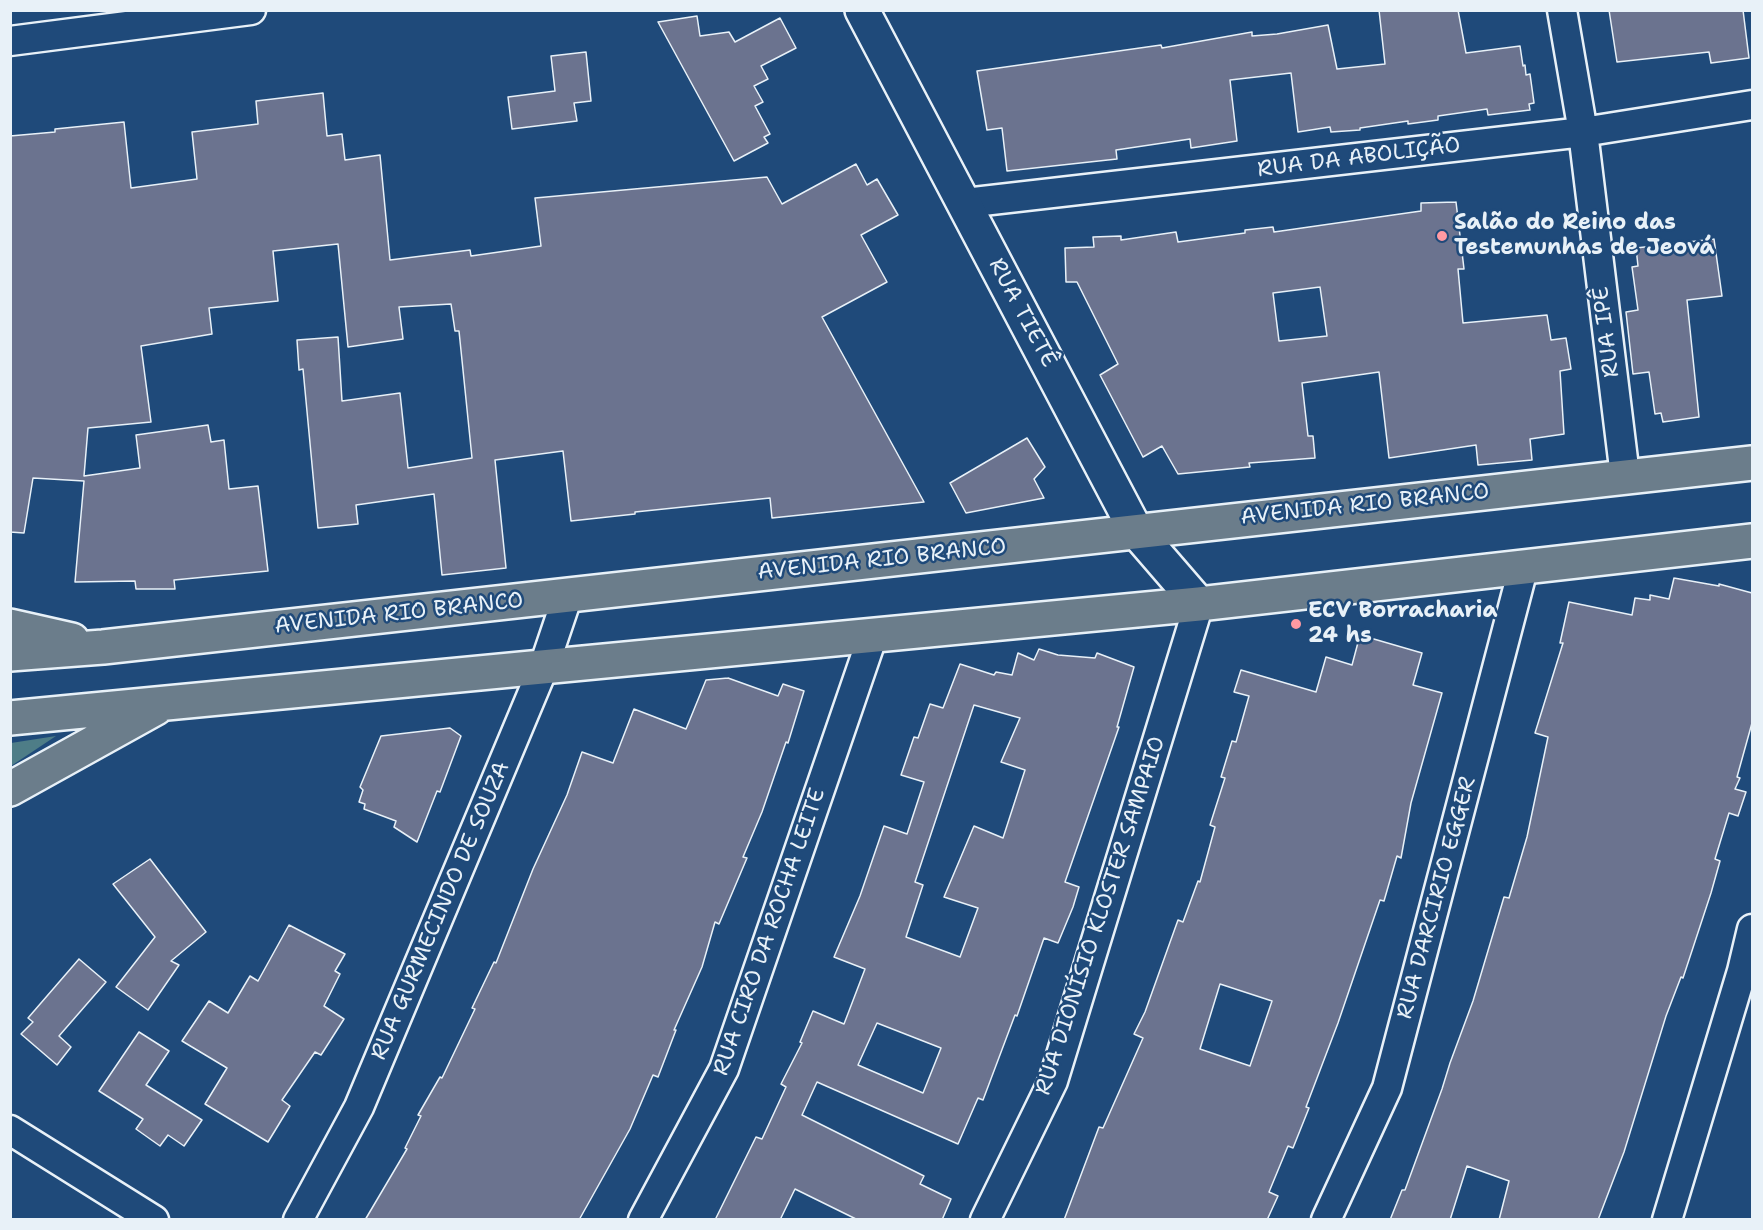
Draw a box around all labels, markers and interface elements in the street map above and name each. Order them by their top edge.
street label: RUA DA ABOLIÇÃO [1256,132,1462,184]
place label: Salão do Reino das Testemunhas de Jeová [1454,210,1715,262]
marker: Salão do Reino das Testemunhas de Jeová [1435,229,1449,243]
street label: RUA TIETÊ [982,254,1062,372]
street label: RUA IPÊ [1588,285,1626,379]
street label: AVENIDA RIO BRANCO [1239,479,1491,531]
street label: AVENIDA RIO BRANCO [756,534,1008,586]
street label: AVENIDA RIO BRANCO [273,588,525,640]
place label: ECV Borracharia 24 hs [1308,598,1498,650]
marker: ECV Borracharia 24 hs [1289,617,1303,631]
street label: RUA DIONÍSIO KLOSTER SAMPAIO [1030,733,1172,1099]
street label: RUA GURMECINDO DE SOUZA [366,758,516,1064]
street label: RUA DARCIRIO EGGER [1392,774,1482,1022]
street label: RUA CIRO DA ROCHA LEITE [708,785,832,1079]

